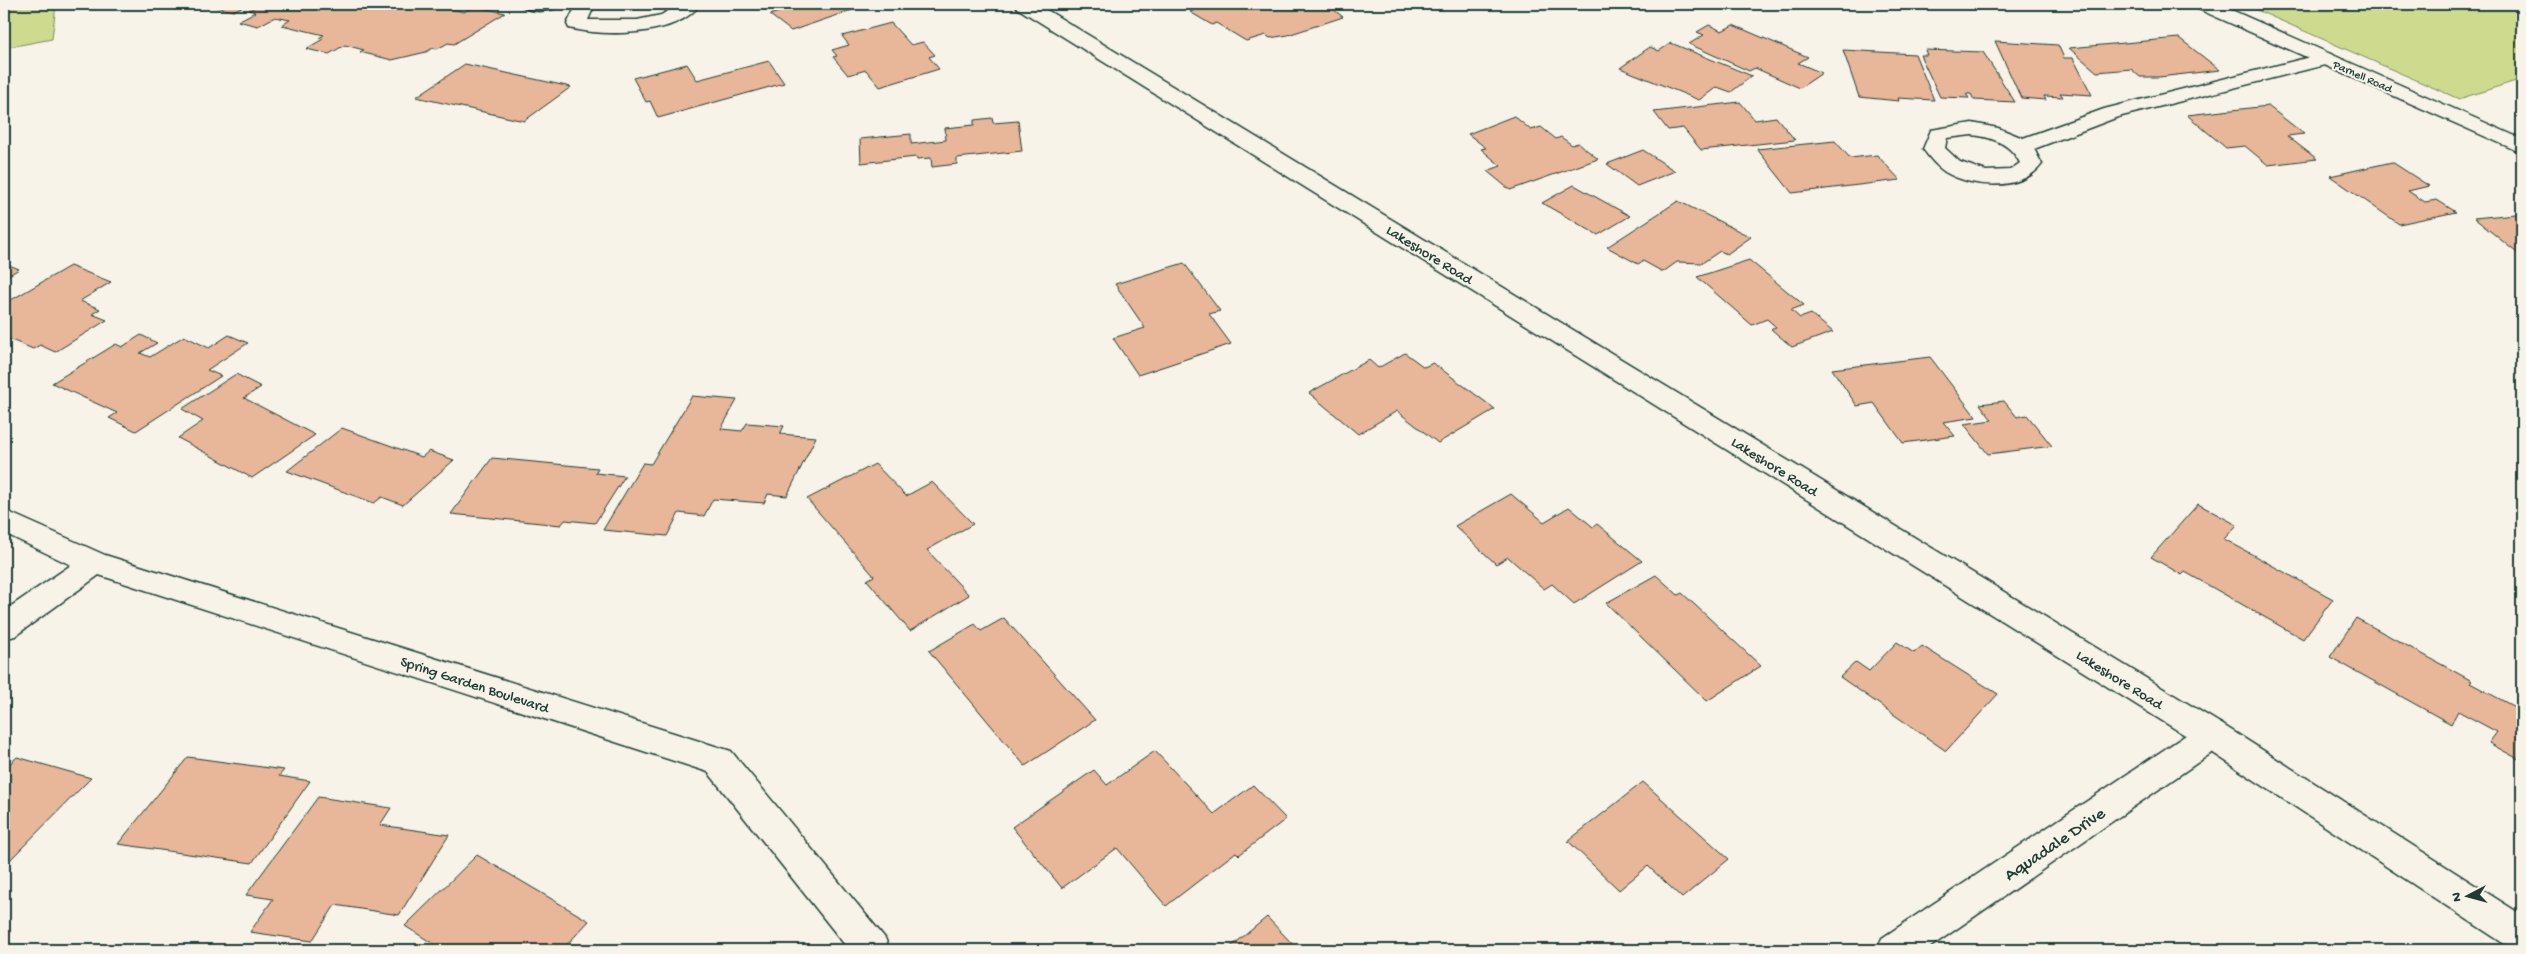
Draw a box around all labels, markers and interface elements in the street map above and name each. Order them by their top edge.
street label: Parnell Road [2329,58,2395,98]
street label: Lakeshore Road [1382,222,1477,290]
street label: Lakeshore Road [1727,434,1822,502]
street label: Lakeshore Road [2072,647,2167,715]
street label: Spring Garden Boulevard [398,653,552,719]
street label: Aquadale Drive [2001,803,2110,887]
north arrow [2444,872,2494,922]
text: N [2449,892,2466,903]

